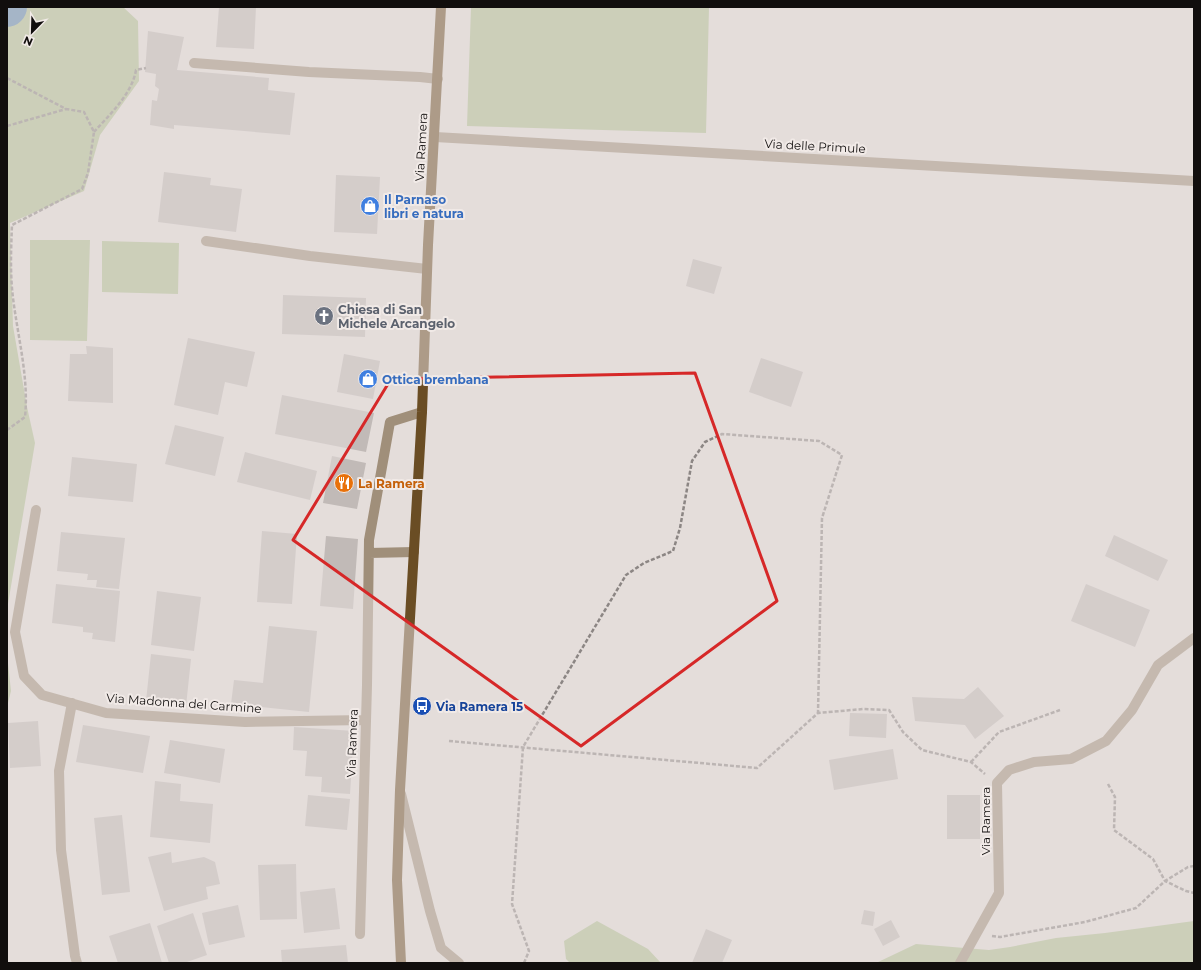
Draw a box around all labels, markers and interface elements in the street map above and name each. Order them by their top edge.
north arrow [12,12,52,52]
text: N [21,33,35,49]
street label: Via Ramera [412,112,430,182]
street label: Via delle Primule [764,136,866,156]
place label: Il Parnaso libri e natura [384,192,464,221]
shop icon: Il Parnaso libri e natura [359,195,381,217]
place label: Chiesa di San Michele Arcangelo [338,302,455,331]
church icon: Chiesa di San Michele Arcangelo [313,305,335,327]
shop icon: Ottica brembana [357,368,379,390]
place label: Ottica brembana [382,372,489,387]
restaurant icon: La Ramera [333,472,355,494]
place label: La Ramera [358,476,425,491]
street label: Via Madonna del Carmine [106,690,262,716]
bus stop icon: Via Ramera 15 [411,695,433,717]
place label: Via Ramera 15 [435,699,523,714]
street label: Via Ramera [343,708,361,778]
street label: Via Ramera [978,787,993,855]

